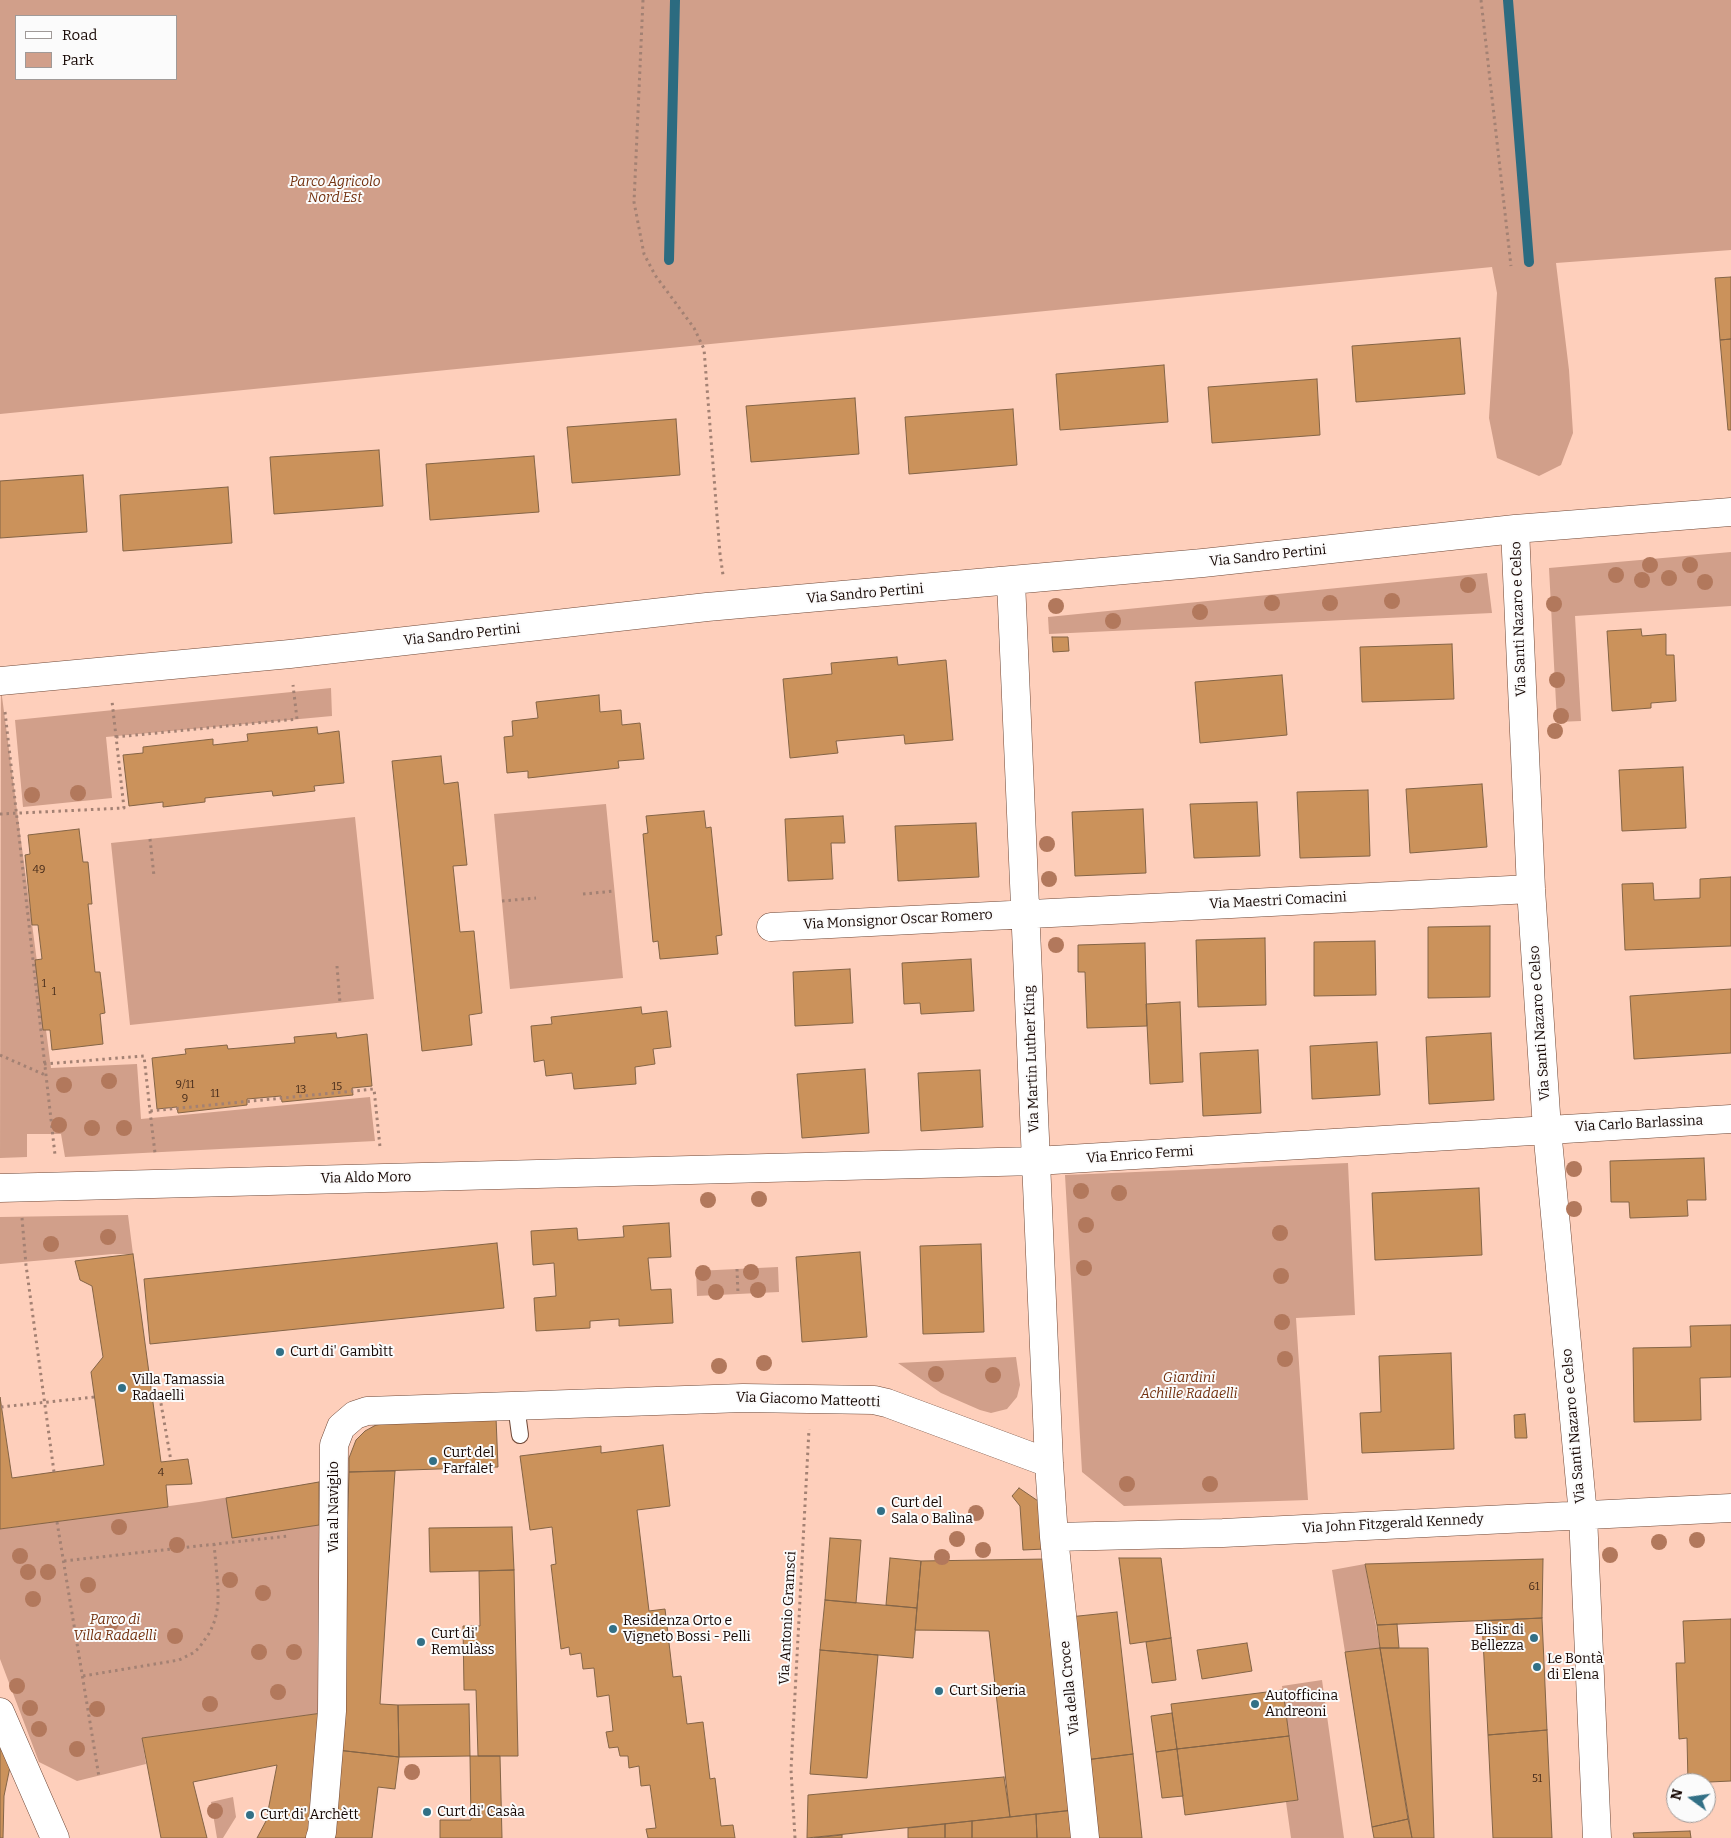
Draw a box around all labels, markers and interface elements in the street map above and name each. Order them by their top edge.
legend [15,15,178,80]
text: Road [62,26,97,44]
text: Park [62,51,94,69]
park label: Parco Agricolo Nord Est [289,174,381,206]
street label: Via Santi Nazaro e Celso [1508,541,1530,697]
street label: Via Sandro Pertini [1209,542,1327,570]
street label: Via Sandro Pertini [806,581,924,607]
street label: Via Sandro Pertini [403,621,521,649]
house number: 49 [33,863,45,877]
street label: Via Maestri Comacini [1209,889,1347,913]
street label: Via Monsignor Oscar Romero [803,907,993,933]
street label: Via Santi Nazaro e Celso [1526,945,1554,1101]
house number: 1 [42,977,46,991]
house number: 1 [52,985,56,999]
street label: Via Martin Luther King [1021,985,1043,1133]
house number: 9/11 [176,1078,194,1092]
house number: 15 [332,1080,342,1094]
house number: 13 [296,1083,306,1097]
house number: 11 [211,1087,219,1101]
house number: 9 [182,1092,188,1106]
street label: Via Carlo Barlassina [1574,1112,1704,1136]
street label: Via Enrico Fermi [1086,1143,1194,1167]
street label: Via Aldo Moro [321,1169,411,1187]
place label: Curt di' Gambìtt [290,1344,393,1360]
marker: Curt di' Gambìtt [274,1346,286,1358]
street label: Via Santi Nazaro e Celso [1559,1348,1589,1504]
park label: Giardini Achille Radaelli [1140,1370,1238,1402]
place label: Villa Tamassia Radaelli [132,1372,225,1404]
marker: Villa Tamassia Radaelli [116,1382,128,1394]
street label: Via Giacomo Matteotti [735,1389,881,1411]
place label: Curt del Farfalet [443,1445,494,1478]
marker: Curt del Farfalet [427,1455,439,1467]
street label: Via al Naviglio [326,1461,342,1553]
house number: 4 [158,1466,164,1480]
place label: Curt del Sala o Balìna [891,1495,973,1528]
marker: Curt del Sala o Balìna [875,1505,887,1517]
street label: Via John Fitzgerald Kennedy [1302,1511,1484,1537]
street label: Via Antonio Gramsci [776,1551,800,1685]
house number: 61 [1529,1580,1539,1594]
park label: Parco di Villa Radaelli [73,1612,157,1644]
place label: Residenza Orto e Vigneto Bossi - Pelli [623,1613,751,1645]
place label: Elisir di Bellezza [1471,1622,1524,1654]
marker: Residenza Orto e Vigneto Bossi - Pelli [607,1623,619,1635]
place label: Curt di' Remulàss [431,1626,495,1658]
marker: Elisir di Bellezza [1528,1632,1540,1644]
marker: Curt di' Remulàss [415,1636,427,1648]
street label: Via della Croce [1057,1640,1083,1736]
place label: Le Bontà di Elena [1547,1651,1603,1684]
marker: Le Bontà di Elena [1531,1661,1543,1673]
place label: Curt Siberia [949,1683,1026,1699]
marker: Curt Siberia [933,1685,945,1697]
place label: Autofficina Andreoni [1265,1688,1338,1720]
marker: Autofficina Andreoni [1249,1698,1261,1710]
house number: 51 [1532,1772,1542,1786]
north arrow [1666,1773,1716,1823]
text: N [1667,1787,1686,1802]
place label: Curt di' Casàa [437,1804,525,1820]
marker: Curt di' Casàa [421,1806,433,1818]
place label: Curt di' Archètt [260,1807,359,1823]
marker: Curt di' Archètt [244,1809,256,1821]

